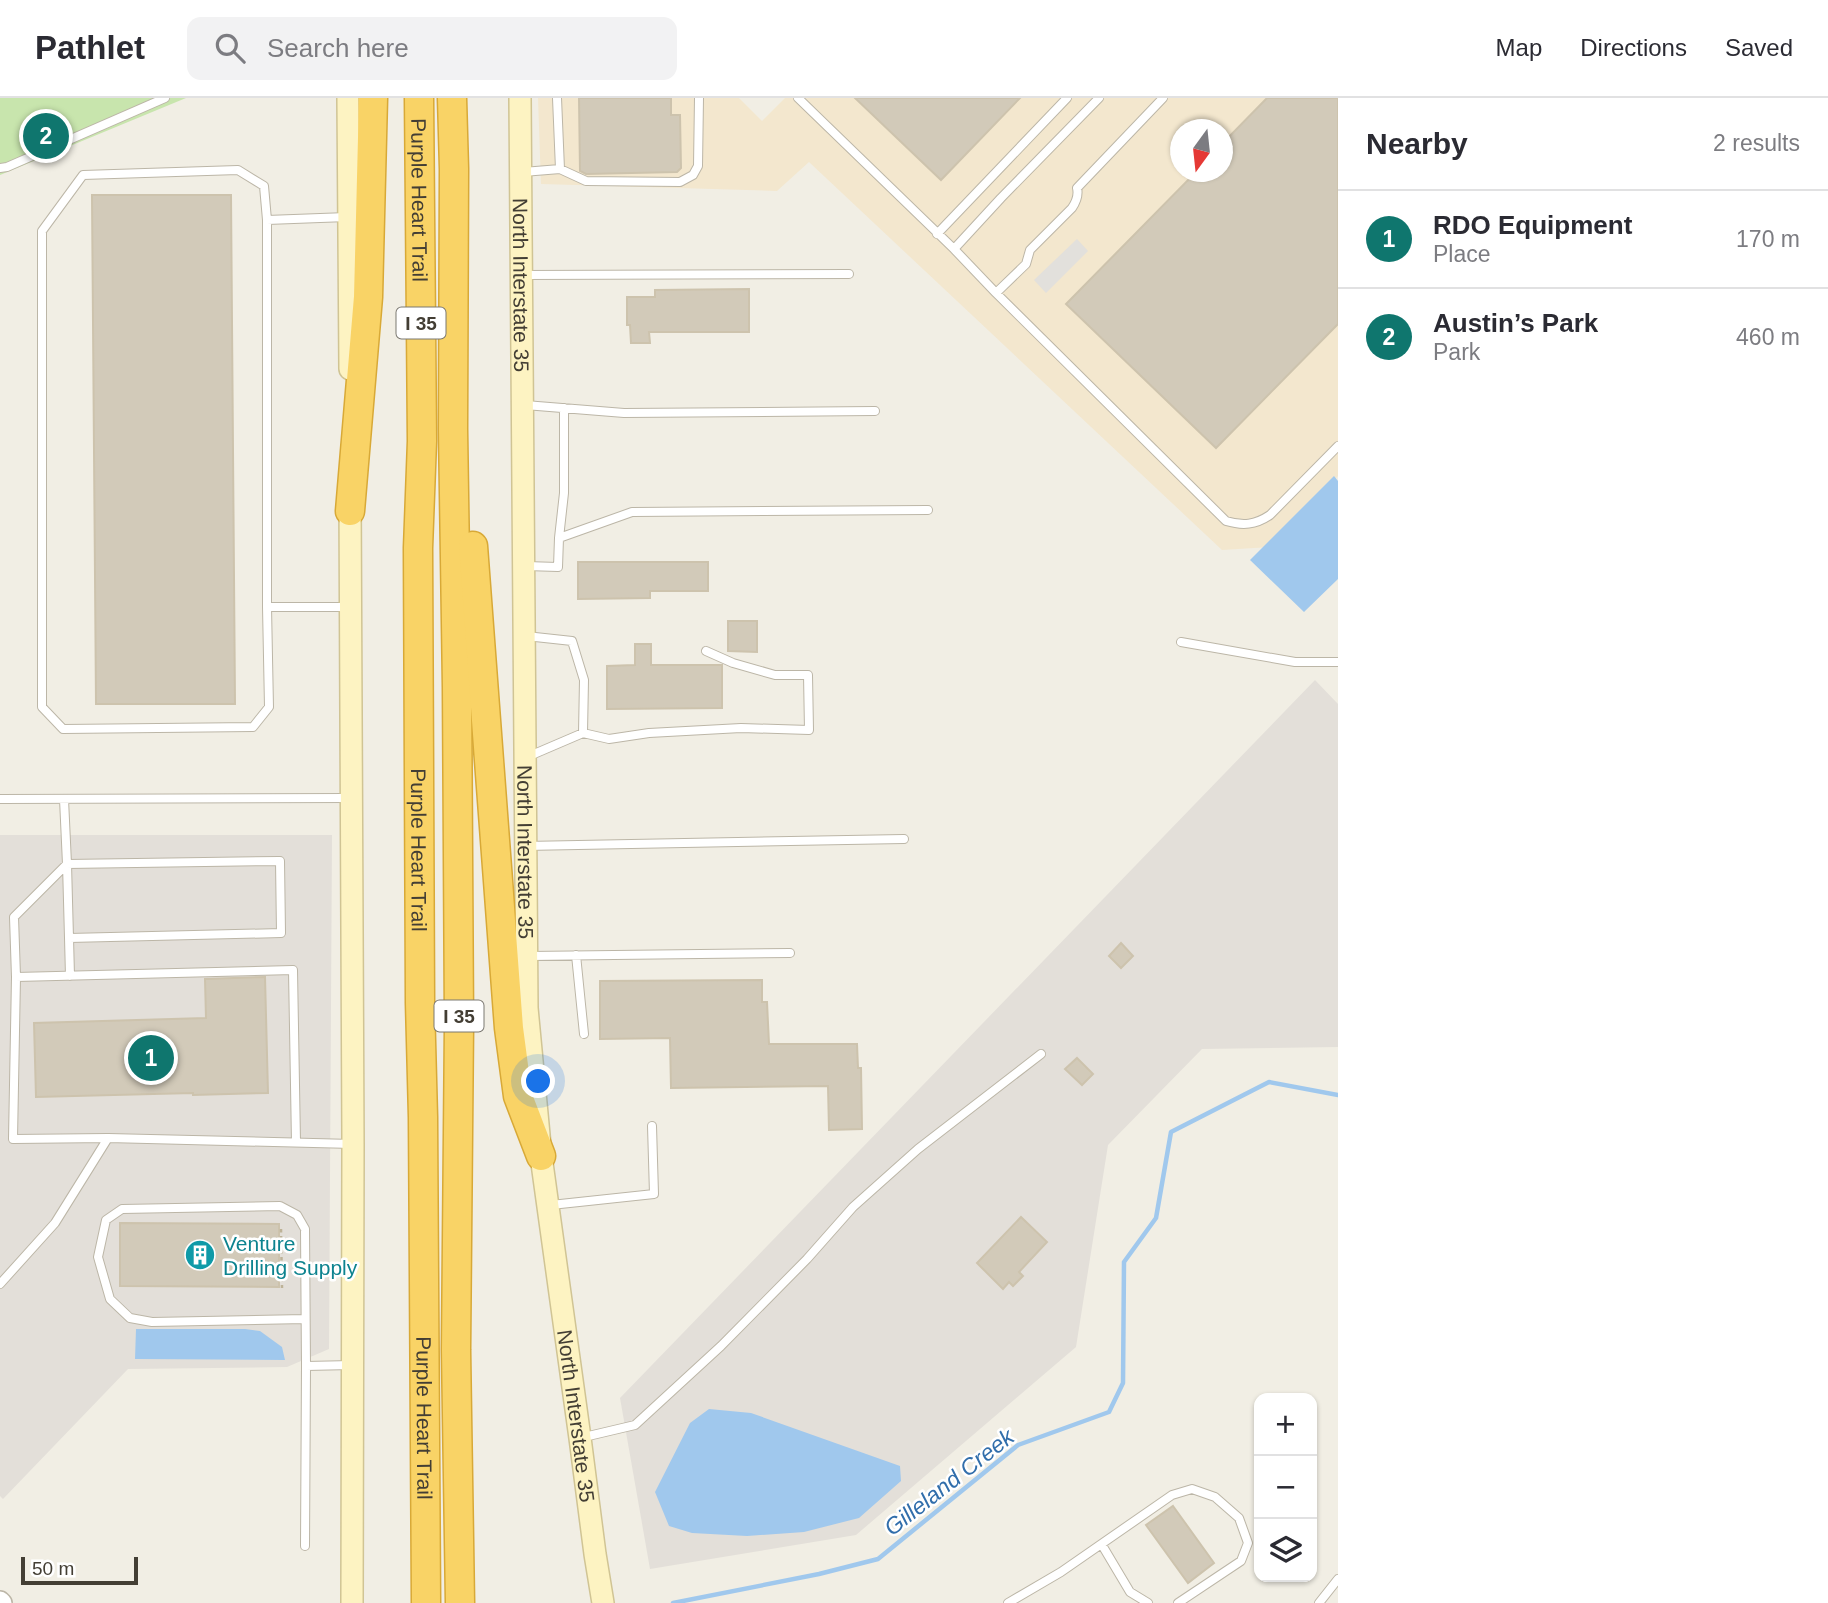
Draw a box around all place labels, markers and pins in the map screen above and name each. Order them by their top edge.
pin: 2 [23,110,69,162]
pin: 1 [128,1032,174,1084]
place label: Venture Drilling Supply [223,1232,358,1279]
building icon: Venture Drilling Supply [183,1238,217,1272]

